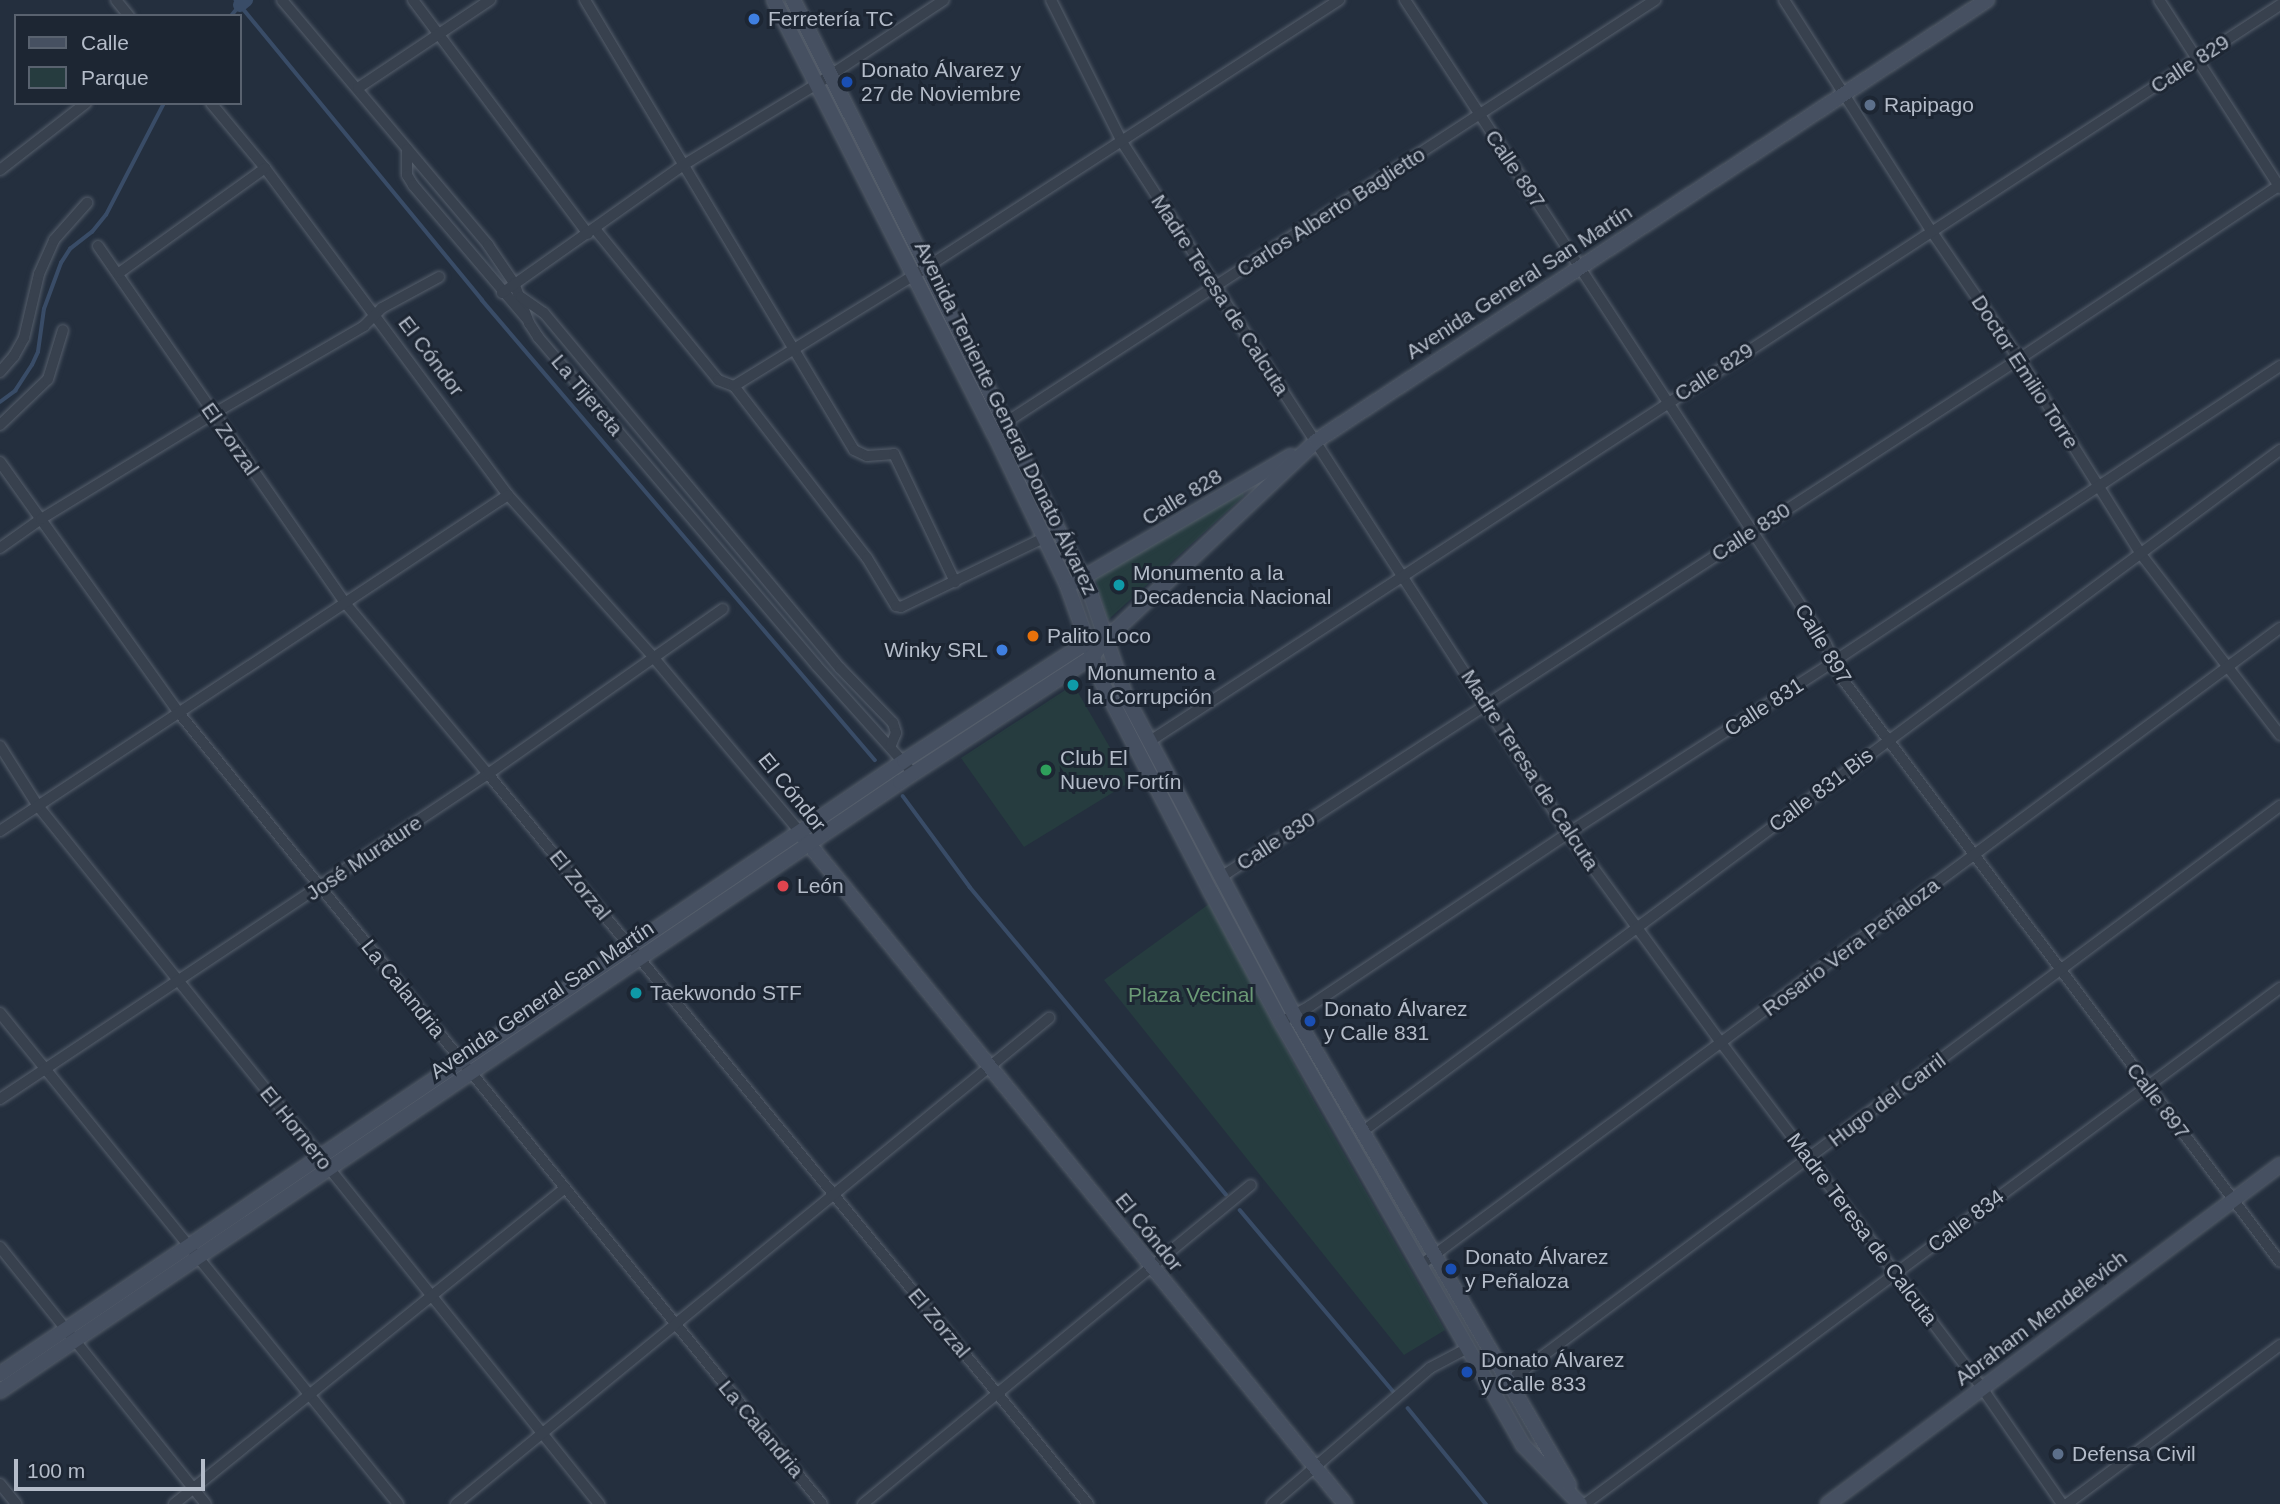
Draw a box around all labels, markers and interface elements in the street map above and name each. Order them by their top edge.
place label: Ferretería TC [768,6,894,32]
marker: Ferretería TC [746,11,762,27]
legend [14,14,242,105]
street label: Calle 829 [2146,29,2234,99]
text: Calle [81,31,129,54]
place label: Donato Álvarez y 27 de Noviembre [861,57,1021,107]
text: Parque [81,66,149,89]
marker: Donato Álvarez y 27 de Noviembre [839,74,855,90]
place label: Rapipago [1884,92,1974,118]
marker: Rapipago [1862,97,1878,113]
street label: Calle 897 [1480,125,1550,213]
street label: Carlos Alberto Baglietto [1232,141,1430,283]
street label: Madre Teresa de Calcuta [1146,190,1294,400]
street label: Avenida General San Martín [1401,199,1637,365]
street label: Avenida Teniente General Donato Álvarez [909,237,1103,599]
street label: Doctor Emilio Torre [1966,290,2084,454]
street label: El Cóndor [393,311,469,401]
street label: Calle 829 [1670,337,1758,407]
street label: La Tijereta [546,349,628,441]
street label: El Zorzal [196,398,264,480]
street label: Calle 828 [1137,463,1227,531]
street label: Calle 830 [1707,497,1795,567]
place label: Monumento a la Decadencia Nacional [1133,560,1331,610]
marker: Monumento a la Decadencia Nacional [1111,577,1127,593]
street label: Calle 897 [1789,599,1857,689]
place label: Palito Loco [1047,623,1151,649]
marker: Palito Loco [1025,628,1041,644]
place label: Winky SRL [884,637,988,663]
marker: Winky SRL [994,642,1010,658]
place label: Monumento a la Corrupción [1087,660,1215,710]
street label: Madre Teresa de Calcuta [1456,665,1604,875]
street label: Calle 831 [1720,672,1808,742]
marker: Monumento a la Corrupción [1065,677,1081,693]
street label: Calle 831 Bis [1764,743,1878,837]
place label: Club El Nuevo Fortín [1060,745,1181,795]
street label: El Cóndor [753,748,831,836]
marker: Club El Nuevo Fortín [1038,762,1054,778]
street label: Calle 830 [1232,806,1320,876]
street label: José Murature [301,810,427,906]
street label: El Zorzal [544,845,616,925]
street label: Rosario Vera Peñaloza [1758,872,1944,1022]
place label: León [797,873,844,899]
marker: León [775,878,791,894]
street label: Avenida General San Martín [425,916,659,1084]
street label: La Calandria [356,935,450,1043]
place label: Taekwondo STF [650,980,802,1006]
park label: Plaza Vecinal [1128,982,1254,1008]
marker: Taekwondo STF [628,985,644,1001]
place label: Donato Álvarez y Calle 831 [1324,996,1468,1046]
marker: Donato Álvarez y Calle 831 [1302,1013,1318,1029]
street label: Hugo del Carril [1823,1048,1951,1152]
street label: Calle 897 [2121,1058,2195,1144]
street label: El Hornero [255,1081,337,1175]
street label: Madre Teresa de Calcuta [1781,1128,1943,1330]
street label: Calle 834 [1923,1184,2009,1258]
street label: El Cóndor [1110,1188,1188,1276]
place label: Donato Álvarez y Peñaloza [1465,1244,1609,1294]
street label: Abraham Mendelevich [1950,1245,2132,1391]
marker: Donato Álvarez y Peñaloza [1443,1261,1459,1277]
street label: El Zorzal [903,1283,975,1363]
place label: Donato Álvarez y Calle 833 [1481,1347,1625,1397]
marker: Donato Álvarez y Calle 833 [1459,1364,1475,1380]
street label: La Calandria [713,1375,809,1483]
place label: Defensa Civil [2072,1441,2196,1467]
scale bar [18,1444,208,1488]
marker: Defensa Civil [2050,1446,2066,1462]
text: 100 m [27,1459,85,1482]

